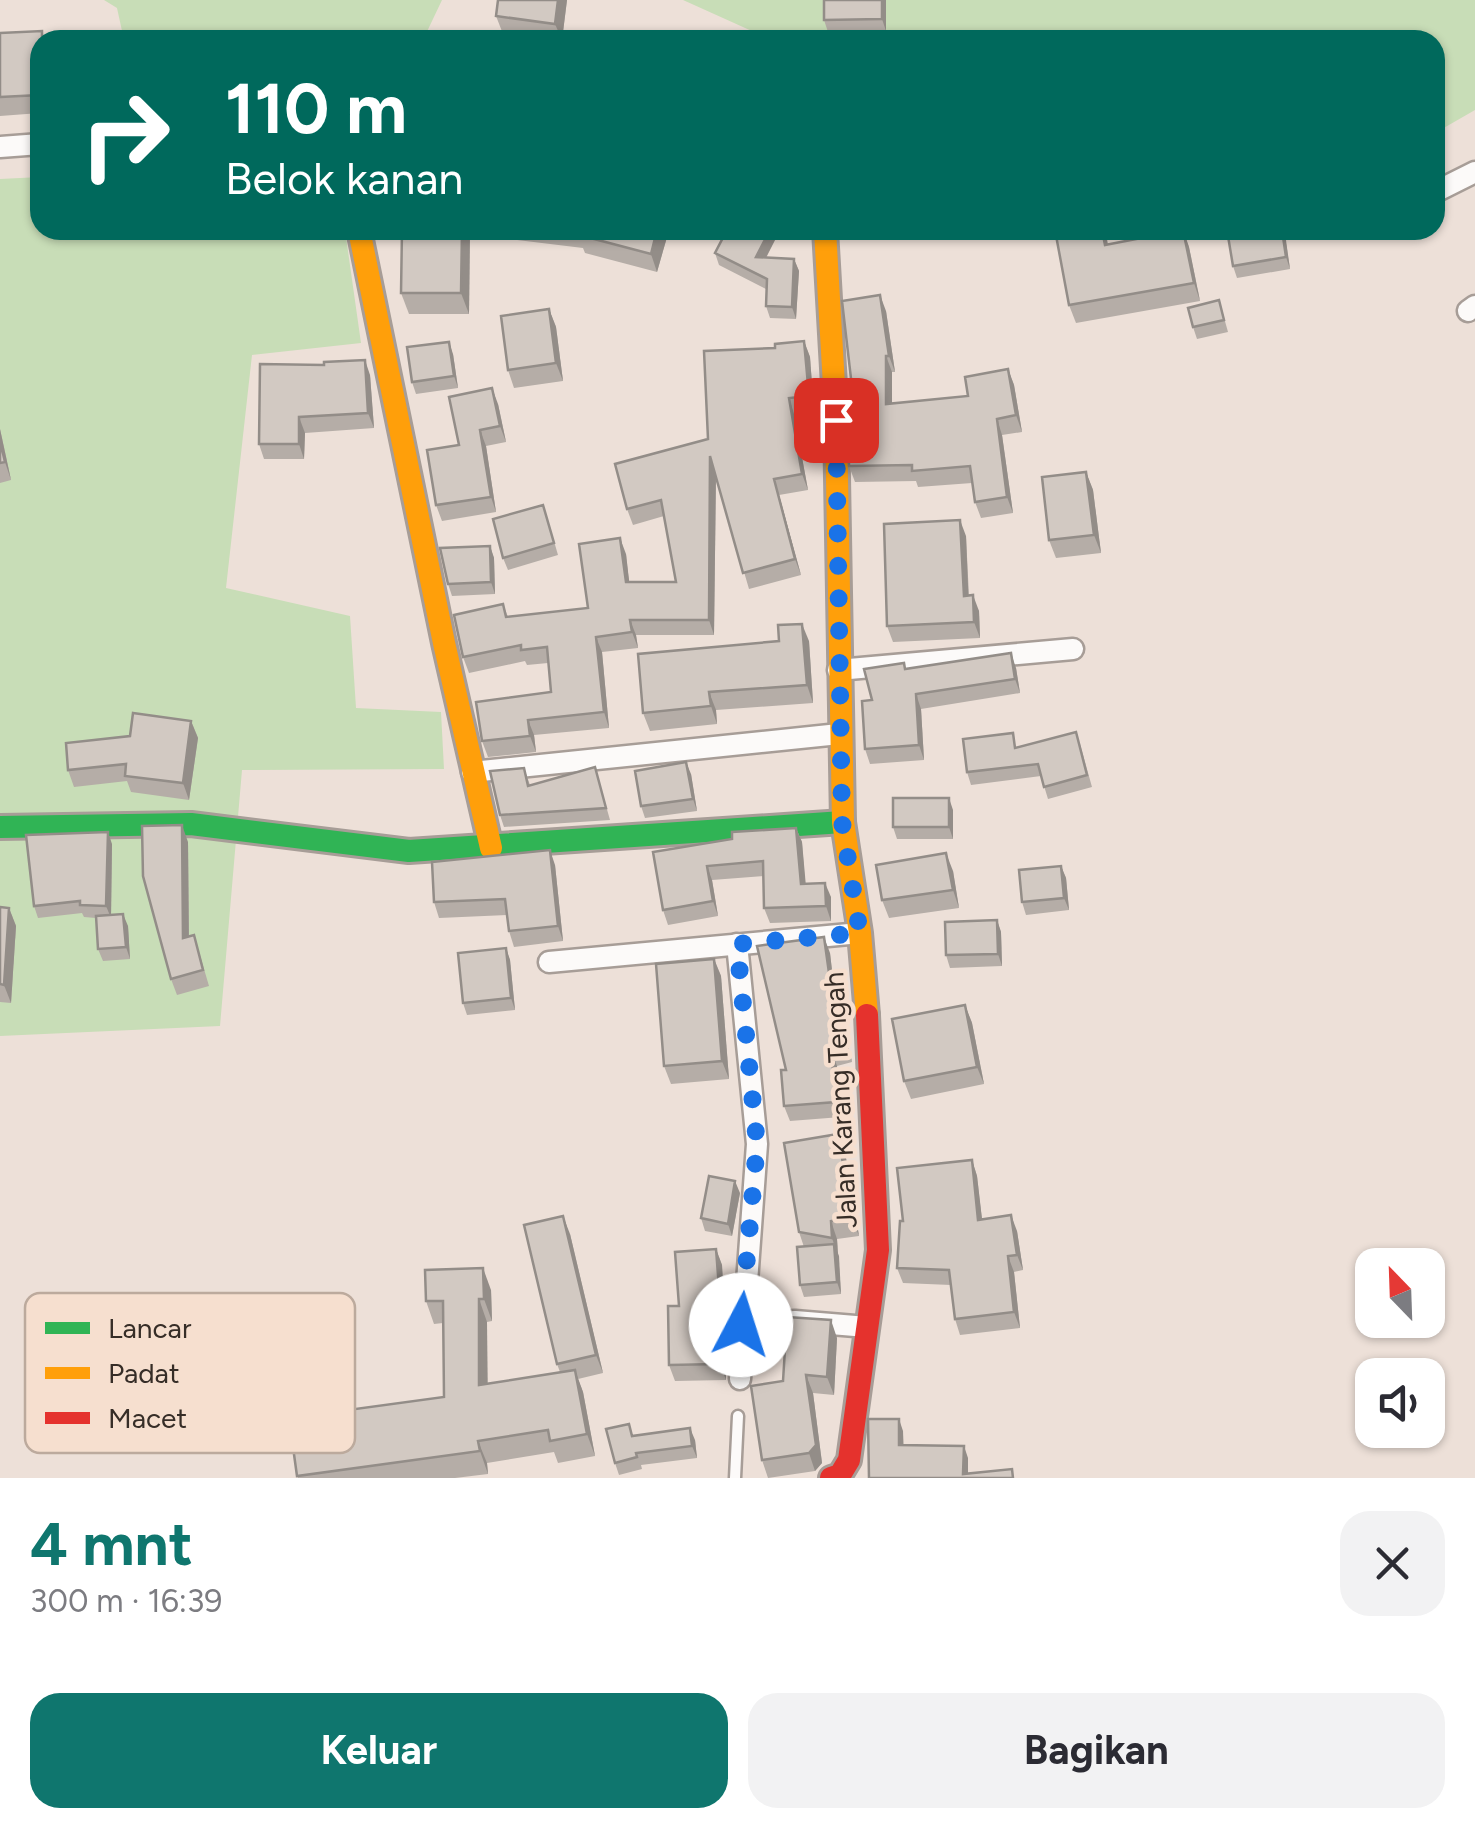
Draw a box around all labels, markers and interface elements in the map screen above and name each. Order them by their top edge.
text: 110 m [225,66,407,151]
icon: right [60,70,190,200]
text: Belok kanan [225,151,463,205]
pin [794,378,879,463]
icon: arrive [809,393,864,448]
street label: Jalan Karang Tengah [816,971,864,1229]
north arrow [1355,1248,1445,1338]
map controls [1355,1248,1445,1448]
position arrow [689,1273,793,1377]
legend [25,1293,355,1453]
text: Lancar [108,1311,192,1345]
text: Padat [108,1356,179,1390]
button: sound [1355,1358,1445,1448]
text: Macet [108,1401,187,1435]
text: 4 mnt [30,1508,193,1580]
button: close [1340,1511,1445,1616]
text: 300 m · 16:39 [30,1582,222,1620]
button: Keluar [30,1693,728,1808]
button: Bagikan [748,1693,1445,1808]

